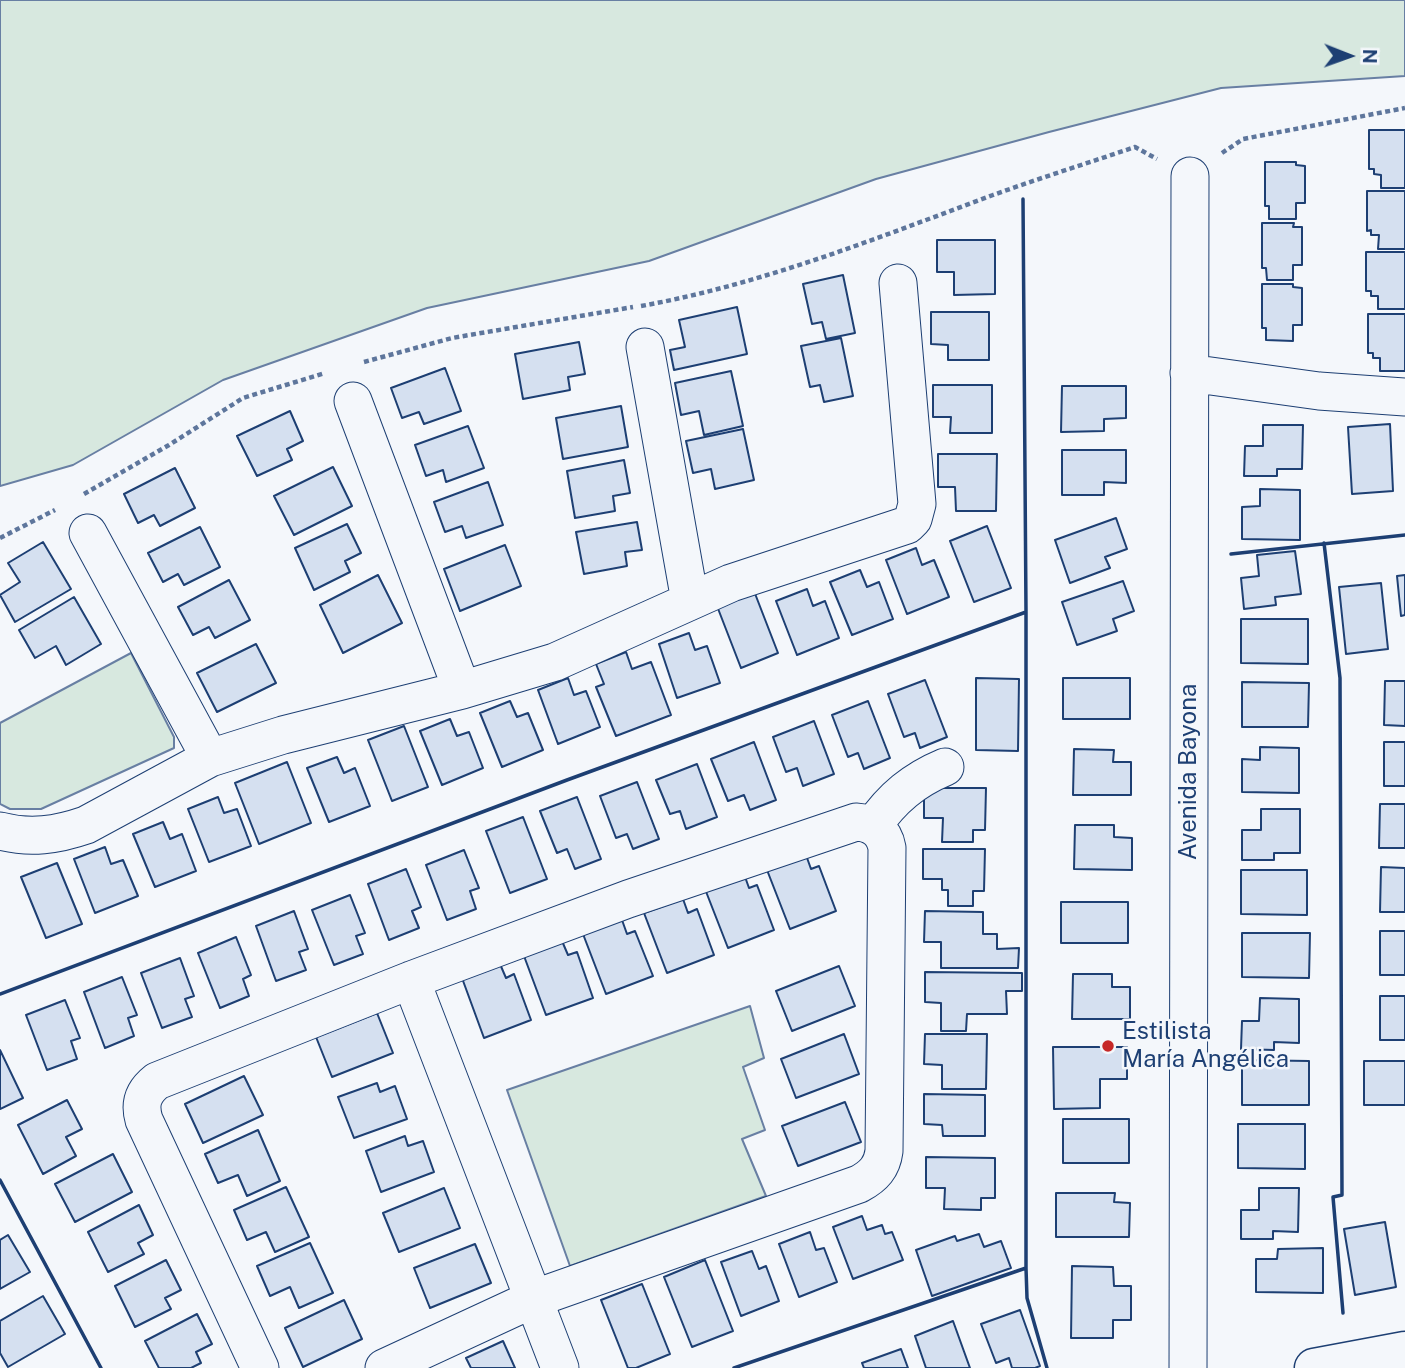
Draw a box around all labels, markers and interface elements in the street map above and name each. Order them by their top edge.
north arrow [1314,21,1384,91]
text: N [1359,49,1381,64]
street label: Avenida Bayona [1175,684,1203,860]
place label: Estilista María Angélica [1122,1018,1289,1074]
marker: Estilista María Angélica [1100,1038,1116,1054]

